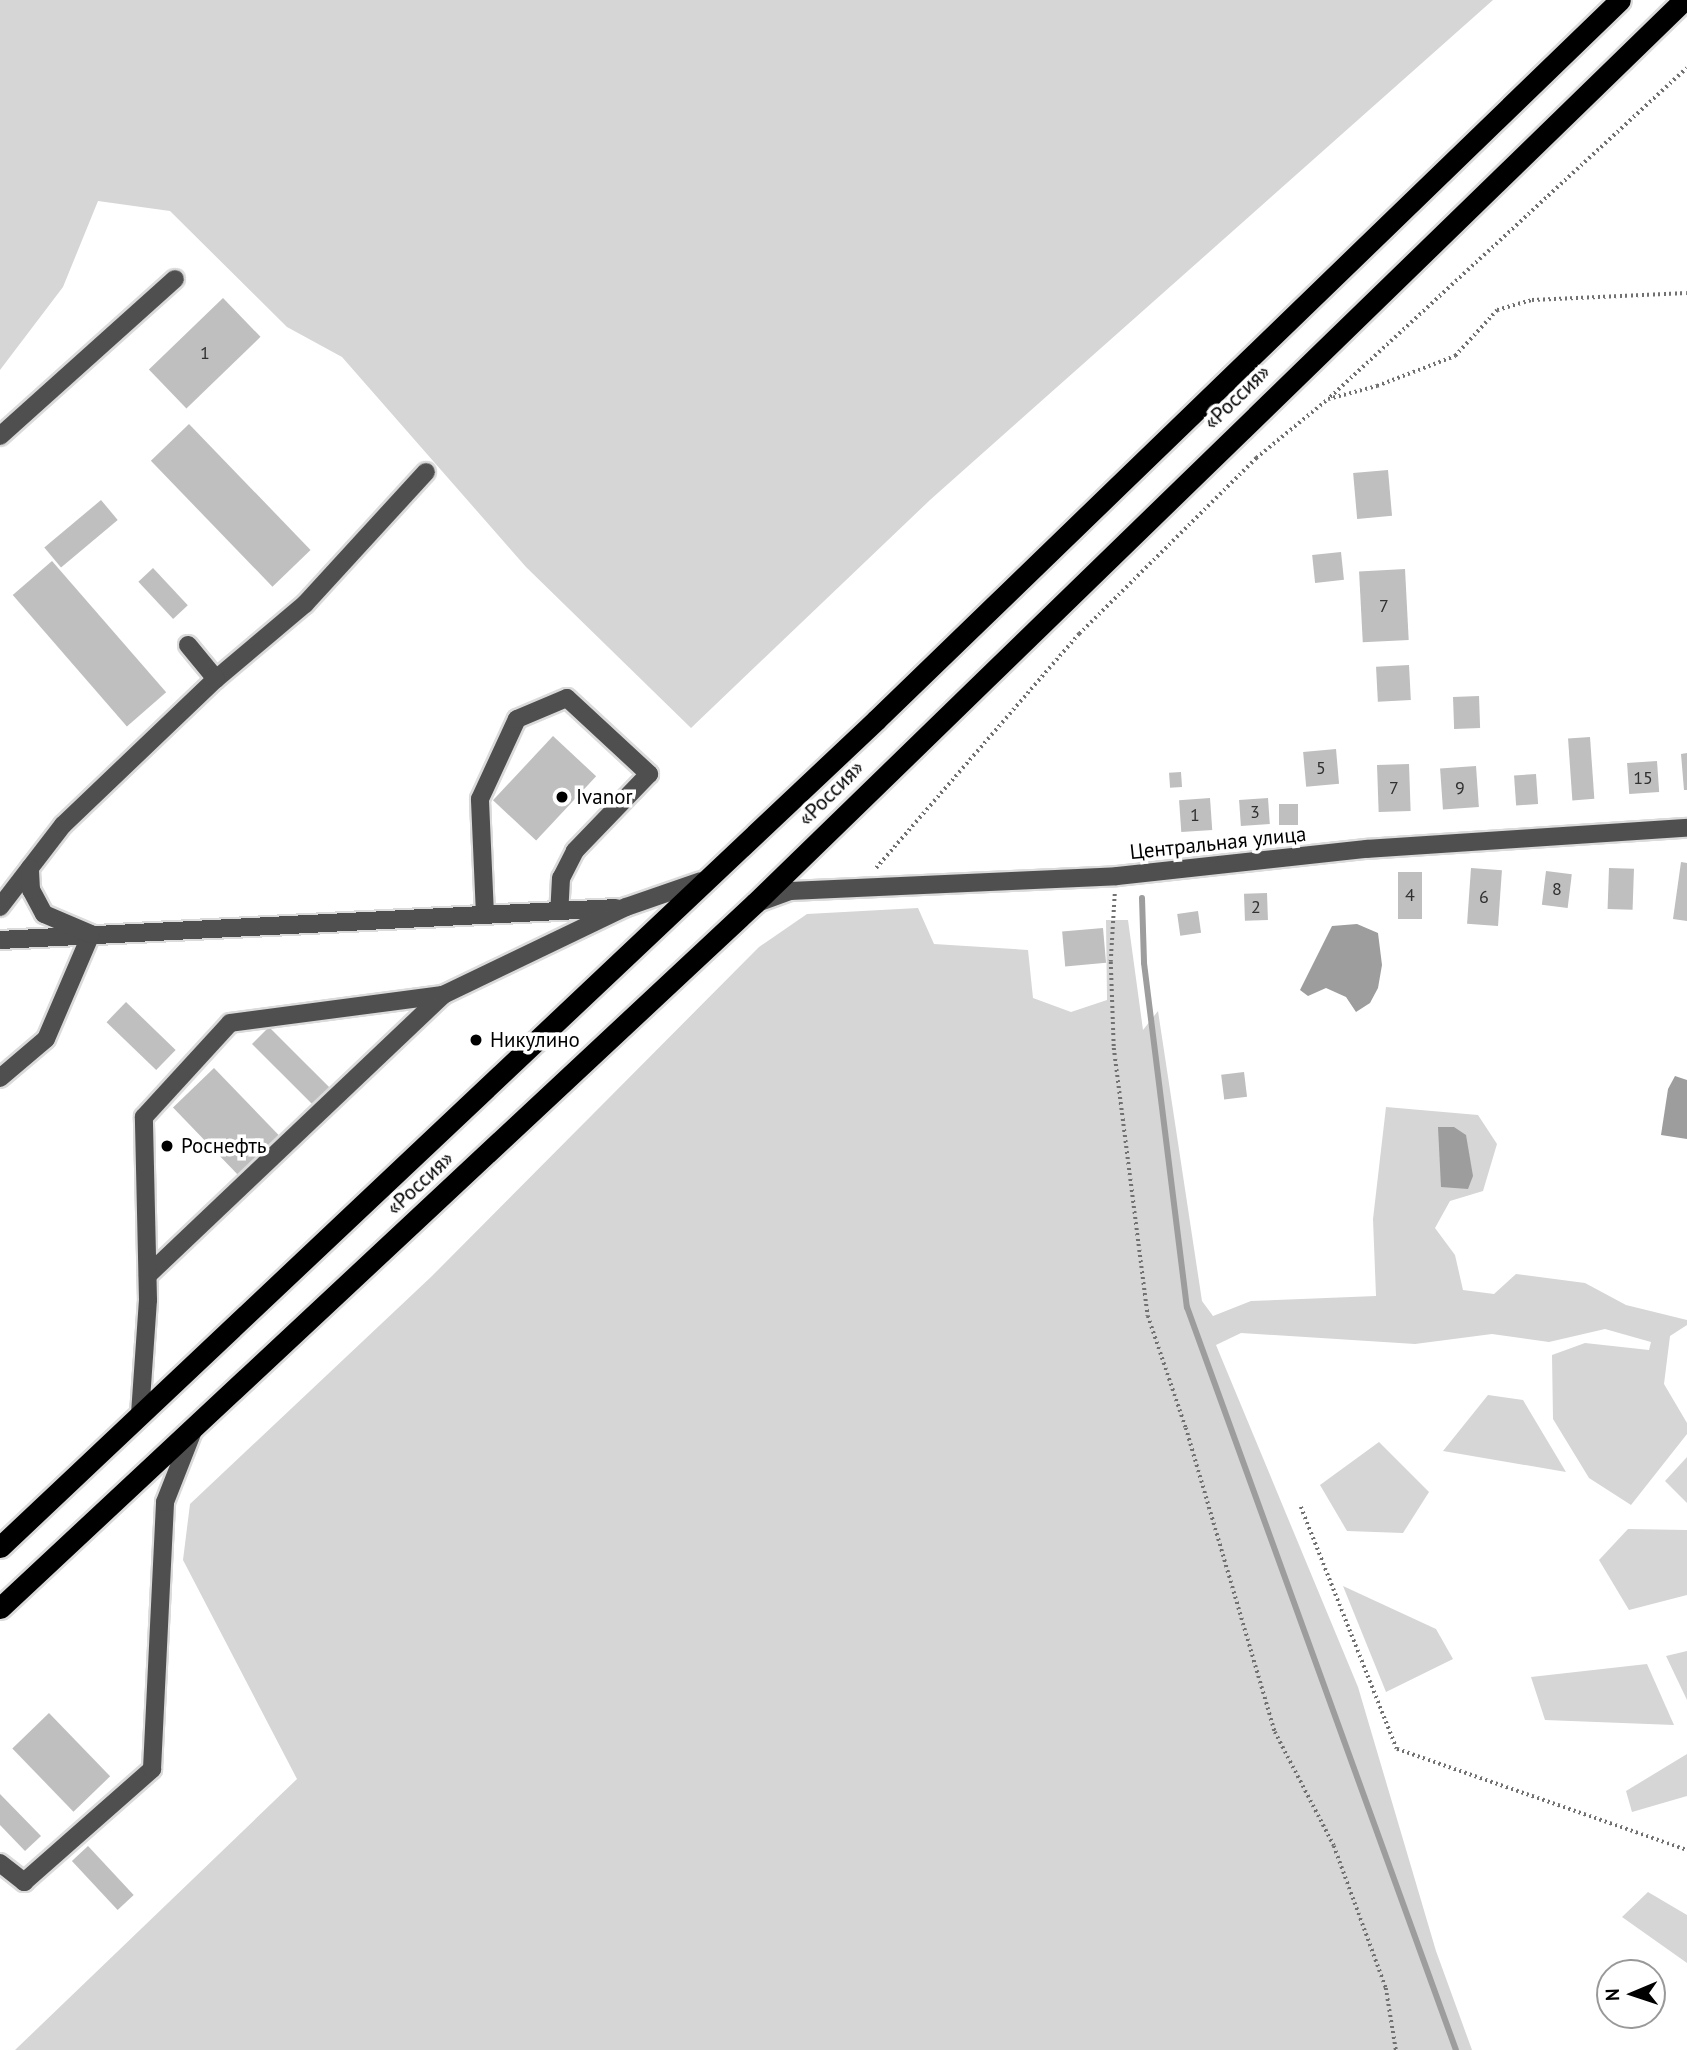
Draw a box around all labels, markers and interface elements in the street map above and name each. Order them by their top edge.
house number: 1 [200,342,210,364]
street label: «Россия» [1199,359,1275,435]
house number: 7 [1379,595,1389,617]
street label: «Россия» [793,755,869,831]
house number: 5 [1316,757,1326,779]
house number: 15 [1633,767,1653,789]
house number: 7 [1389,777,1399,799]
house number: 9 [1455,777,1465,799]
place label: Ivanor [576,784,633,810]
marker: Ivanor [554,789,570,805]
house number: 3 [1250,801,1260,823]
house number: 1 [1190,804,1200,826]
street label: Центральная улица [1129,821,1307,865]
house number: 8 [1552,878,1562,900]
house number: 4 [1405,884,1415,906]
house number: 6 [1479,886,1489,908]
house number: 2 [1251,896,1261,918]
place label: Никулино [490,1027,580,1053]
marker: Никулино [468,1032,484,1048]
place label: Роснефть [181,1133,267,1159]
marker: Роснефть [159,1138,175,1154]
street label: «Россия» [381,1146,459,1220]
north arrow [1596,1959,1666,2029]
text: N [1600,1988,1624,2001]

